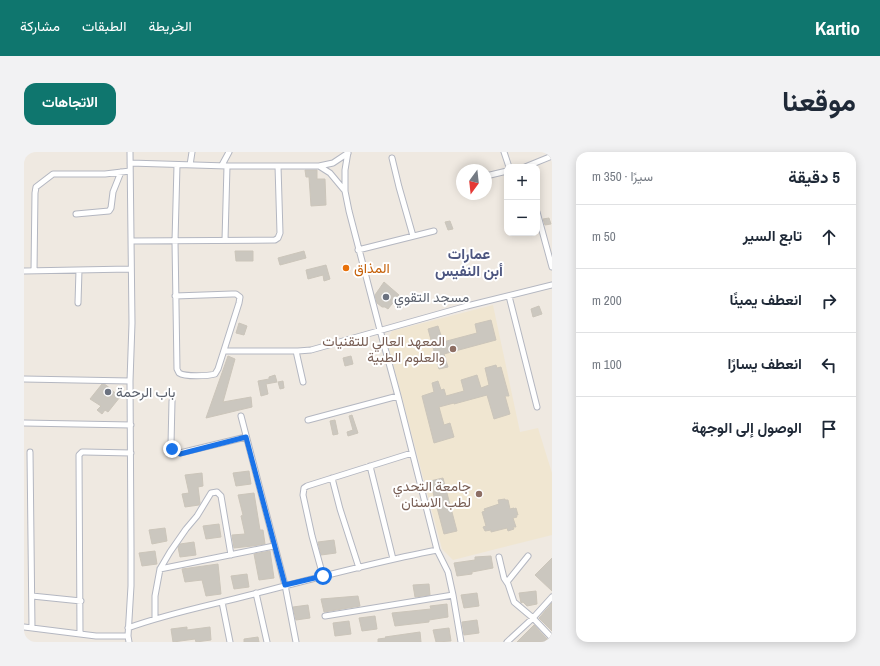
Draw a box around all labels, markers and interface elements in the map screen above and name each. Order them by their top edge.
text: Kartio [815,15,860,41]
text: مشاركة [20,17,60,35]
text: الطبقات [82,17,126,35]
text: الخريطة [148,17,192,35]
text: موقعنا [782,82,856,120]
button: الاتجاهات [24,83,116,125]
north arrow [456,164,492,200]
map controls [504,164,540,236]
button: + [504,164,540,200]
text: 5 دقيقة [788,165,840,188]
text: سيرًا · 350 m [592,168,653,185]
button: − [504,200,540,236]
text: تابع السير [743,225,802,246]
icon: ahead [818,226,840,248]
text: 50 m [592,228,616,245]
district label: عمارات أبن النفيس [435,243,503,281]
place label: المذاق [354,259,390,277]
marker: المذاق [341,263,351,273]
place label: مسجد التقوي [394,288,469,309]
text: انعطف يمينًا [729,289,802,310]
icon: right [818,290,840,312]
marker: مسجد التقوي [381,292,391,302]
text: 200 m [592,292,622,309]
place label: المعهد العالي للتقنيات والعلوم الطبية [322,332,445,366]
marker: المعهد العالي للتقنيات والعلوم الطبية [448,344,458,354]
text: انعطف يسارًا [728,353,802,374]
icon: left [818,354,840,376]
text: 100 m [592,356,622,373]
place label: باب الرحمة [116,383,176,401]
marker: باب الرحمة [103,387,113,397]
text: الوصول إلى الوجهة [691,417,802,438]
icon: arrive [818,418,840,440]
route end [163,440,181,458]
place label: جامعة التحدي لطب الاسنان [393,477,471,511]
marker: جامعة التحدي لطب الاسنان [474,489,484,499]
route start [314,567,332,585]

